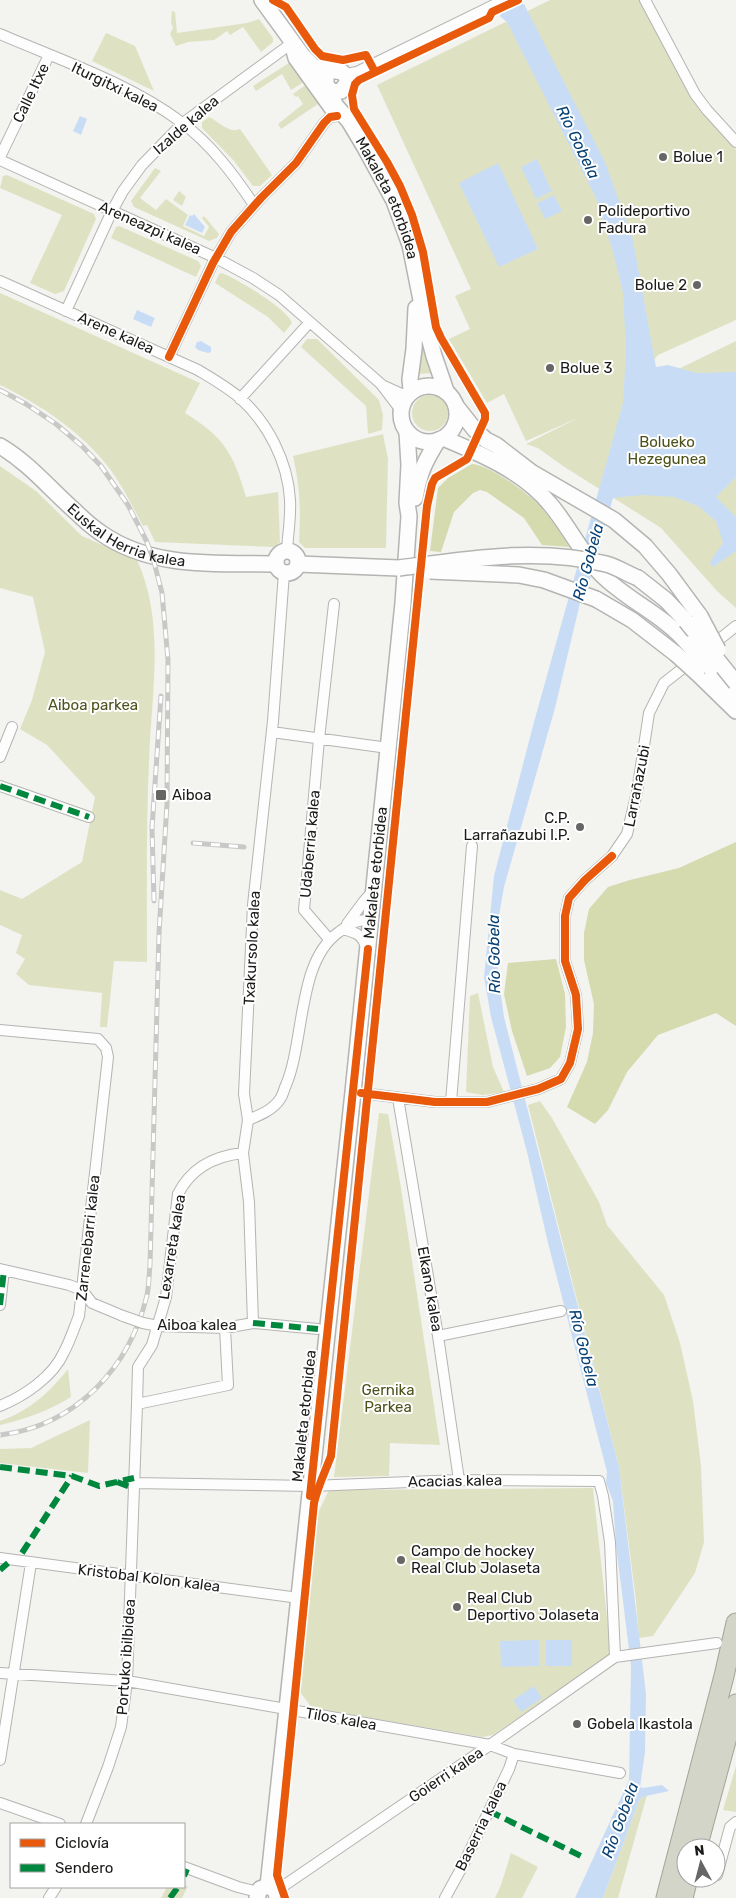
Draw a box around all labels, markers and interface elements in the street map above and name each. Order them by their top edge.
street label: Iturgitxi kalea [69,58,161,116]
street label: Calle Itxe [9,60,53,126]
street label: Izalde kalea [150,92,222,158]
water label: Río Gobela [552,102,604,182]
street label: Makaleta etorbidea [352,134,422,261]
place label: Bolue 1 [673,148,723,166]
marker: Bolue 1 [657,151,669,163]
street label: Areneazpi kalea [96,197,204,259]
place label: Polideportivo Fadura [598,202,690,237]
marker: Polideportivo Fadura [582,214,594,226]
place label: Bolue 2 [635,276,687,294]
marker: Bolue 2 [691,279,703,291]
street label: Arene kalea [75,308,157,358]
place label: Bolue 3 [560,359,612,377]
marker: Bolue 3 [544,362,556,374]
park label: Bolueko Hezegunea [628,433,706,468]
street label: Euskal Herria kalea [64,500,186,571]
water label: Río Gobela [569,521,607,603]
park label: Aiboa parkea [48,696,138,714]
street label: Larrañazubi [620,744,654,828]
place label: Aiboa [172,786,212,804]
marker: Aiboa [154,788,168,802]
street label: Udaberria kalea [296,789,324,899]
street label: Makaleta etorbidea [360,806,391,940]
place label: C.P. Larrañazubi I.P. [463,809,570,844]
marker: C.P. Larrañazubi I.P. [574,821,586,833]
street label: Txakursolo kalea [240,890,264,1006]
water label: Río Gobela [484,914,504,994]
street label: Zarrenebarri kalea [72,1174,104,1302]
street label: Lexarreta kalea [155,1193,189,1301]
street label: Elkano kalea [414,1245,446,1333]
water label: Río Gobela [565,1307,603,1389]
street label: Aiboa kalea [157,1316,237,1334]
street label: Makaleta etorbidea [288,1349,320,1483]
park label: Gernika Parkea [362,1381,414,1416]
street label: Acacias kalea [408,1471,502,1491]
place label: Campo de hockey Real Club Jolaseta [411,1542,540,1577]
marker: Campo de hockey Real Club Jolaseta [395,1554,407,1566]
street label: Kristobal Kolon kalea [77,1560,221,1596]
place label: Real Club Deportivo Jolaseta [467,1589,599,1624]
street label: Portuko ibilbidea [113,1598,139,1716]
marker: Real Club Deportivo Jolaseta [451,1601,463,1613]
street label: Tilos kalea [304,1704,378,1734]
place label: Gobela Ikastola [587,1715,693,1733]
marker: Gobela Ikastola [571,1718,583,1730]
street label: Goierri kalea [405,1744,487,1806]
street label: Baserria kalea [452,1778,510,1874]
water label: Río Gobela [598,1779,642,1861]
legend [10,1823,185,1888]
text: Ciclovía [55,1834,109,1852]
north arrow [676,1838,726,1888]
text: N [693,1842,706,1860]
text: Sendero [55,1859,113,1877]

